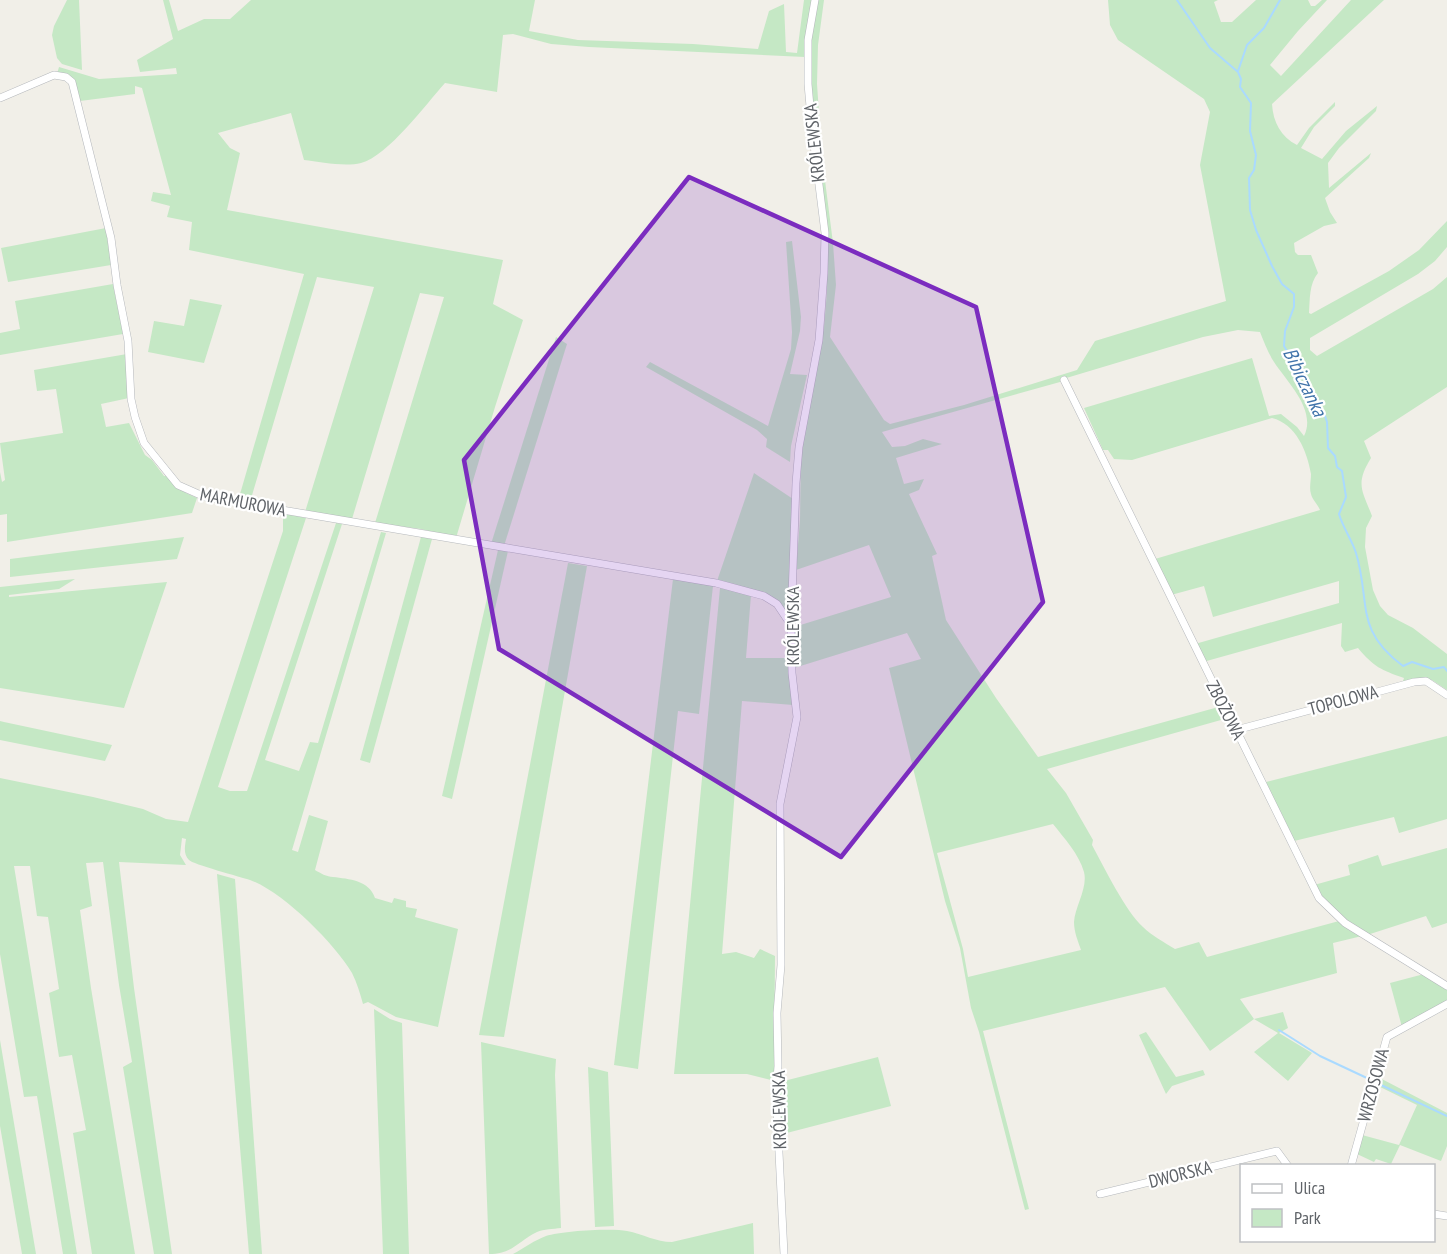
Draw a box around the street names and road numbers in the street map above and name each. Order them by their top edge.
street label: KRÓLEWSKA [798,102,830,183]
street label: MARMUROWA [198,482,289,522]
street label: KRÓLEWSKA [781,586,804,665]
street label: ZBOŻOWA [1201,677,1251,744]
street label: TOPOLOWA [1306,680,1381,720]
street label: WRZOSOWA [1352,1045,1394,1124]
street label: KRÓLEWSKA [767,1070,791,1150]
street label: DWORSKA [1146,1155,1214,1193]

